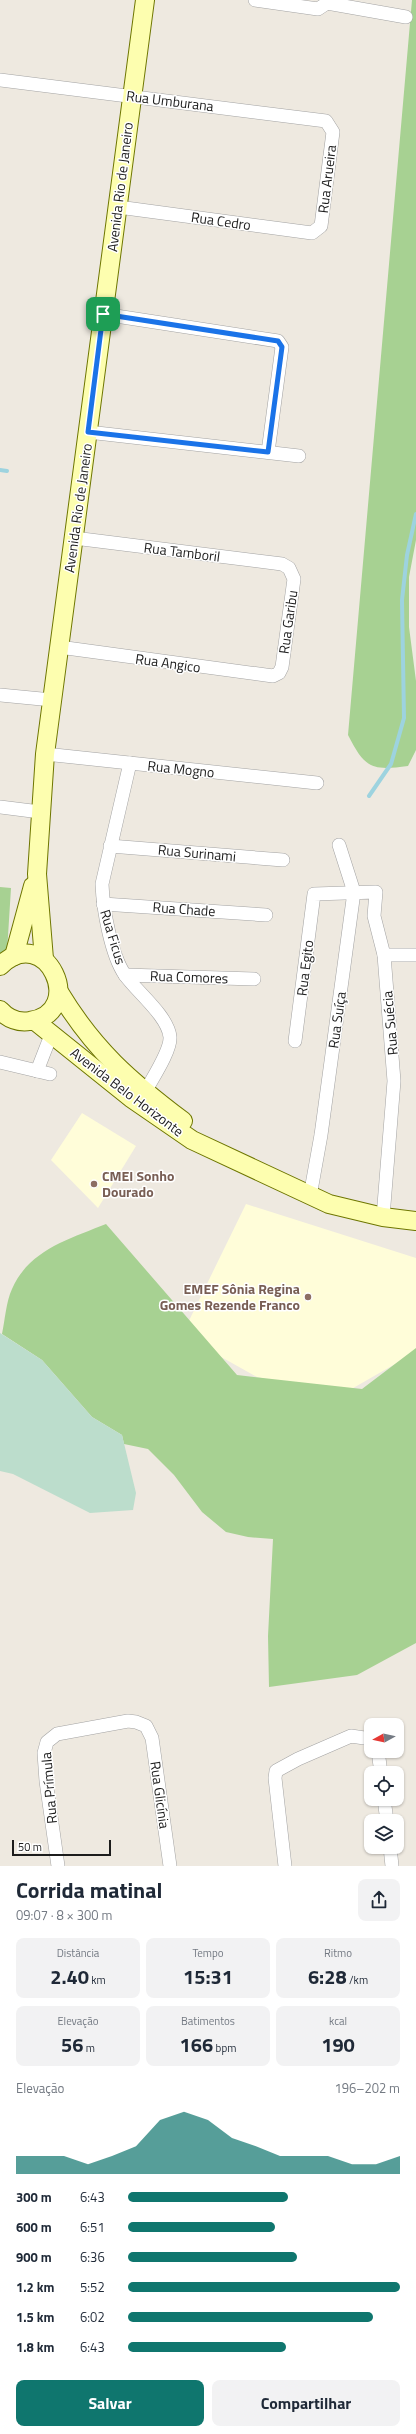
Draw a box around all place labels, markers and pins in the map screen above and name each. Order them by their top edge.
pin [86,297,120,331]
place label: CMEI Sonho Dourado [102,1165,174,1202]
marker: CMEI Sonho Dourado [89,1179,99,1189]
place label: EMEF Sônia Regina Gomes Rezende Franco [160,1278,300,1315]
marker: EMEF Sônia Regina Gomes Rezende Franco [303,1292,313,1302]

